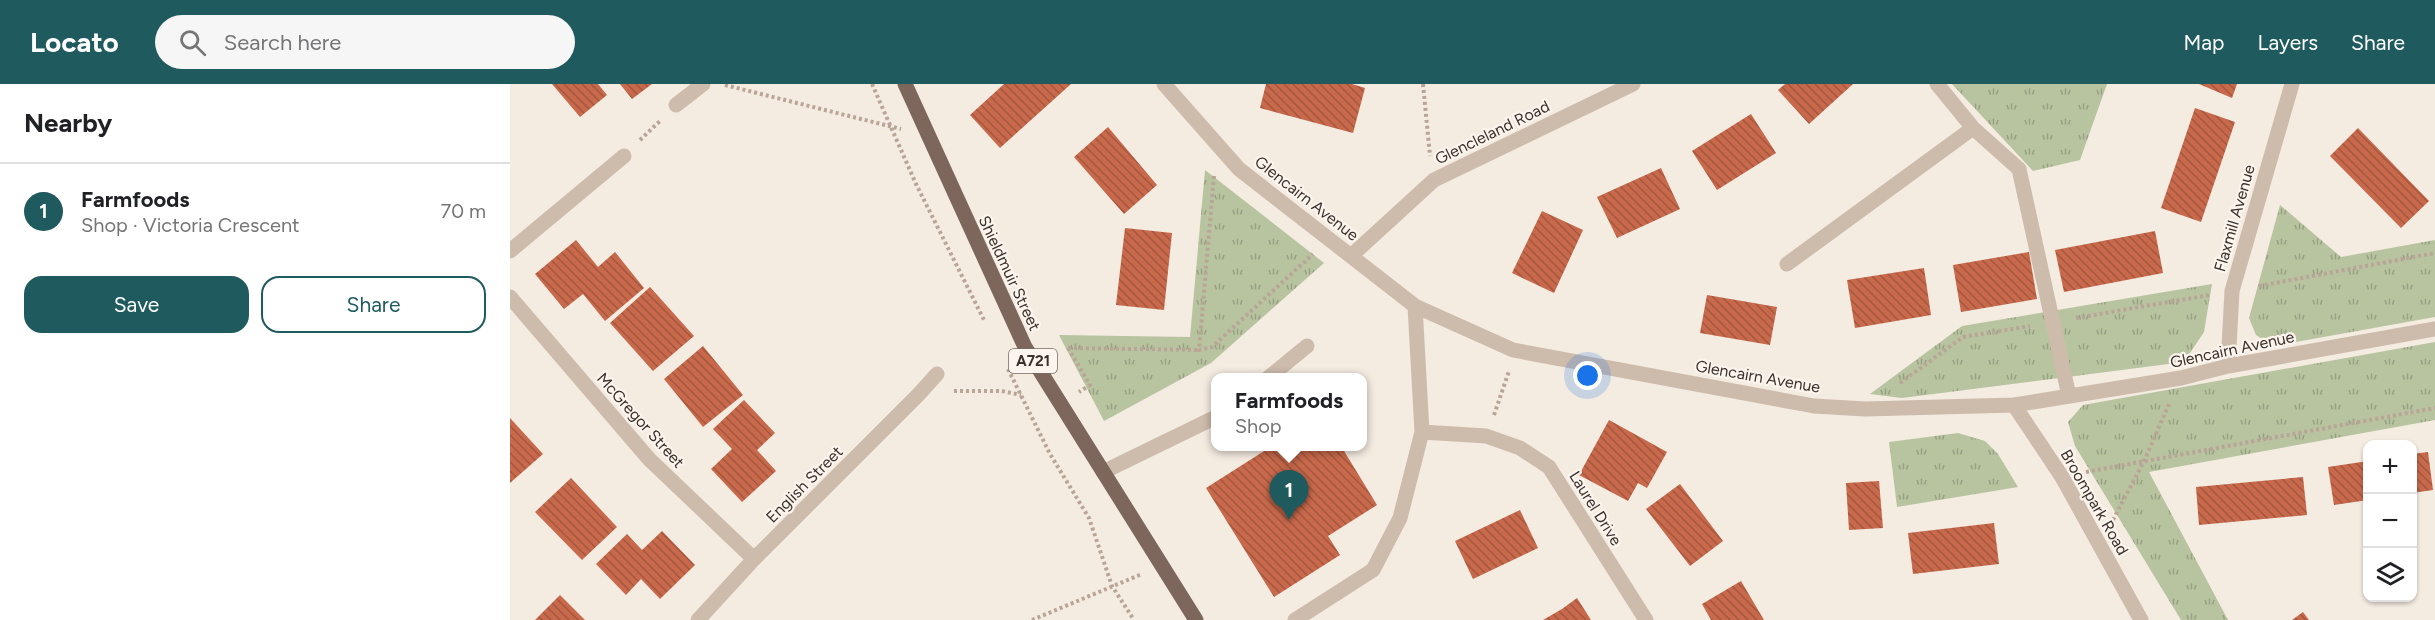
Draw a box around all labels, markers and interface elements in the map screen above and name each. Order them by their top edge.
search box [155,15,575,69]
text: Locato [30,25,119,59]
icon: search [176,26,209,59]
text: Search here [224,29,341,56]
text: Map [2184,30,2224,55]
text: Layers [2257,30,2318,55]
text: Share [2351,30,2405,55]
street label: Glencleland Road [1432,97,1553,168]
text: Nearby [24,107,112,139]
street label: Glencairn Avenue [1251,152,1362,245]
street label: Flaxmill Avenue [2210,162,2259,274]
text: Farmfoods [81,186,190,213]
text: 1 [39,199,48,223]
text: 70 m [440,199,486,223]
text: Shop · Victoria Crescent [81,213,300,237]
street label: Shieldmuir Street [975,213,1044,334]
button: Save [24,276,249,333]
button: Share [261,276,486,333]
street label: Glencairn Avenue [2168,327,2296,372]
road number: A721 [1009,349,1057,373]
street label: Glencairn Avenue [1694,356,1822,397]
your location [1573,361,1602,390]
street label: McGregor Street [593,369,688,472]
popup [1211,373,1367,451]
text: Farmfoods [1235,387,1343,414]
text: Shop [1235,414,1282,438]
map controls [2363,440,2417,602]
button: + [2363,440,2417,494]
street label: English Street [762,442,846,526]
street label: Broompark Road [2057,446,2133,559]
street label: Laurel Drive [1565,468,1626,549]
pin: 1 [1270,470,1308,520]
button: − [2363,494,2417,548]
button: layers [2363,548,2417,602]

